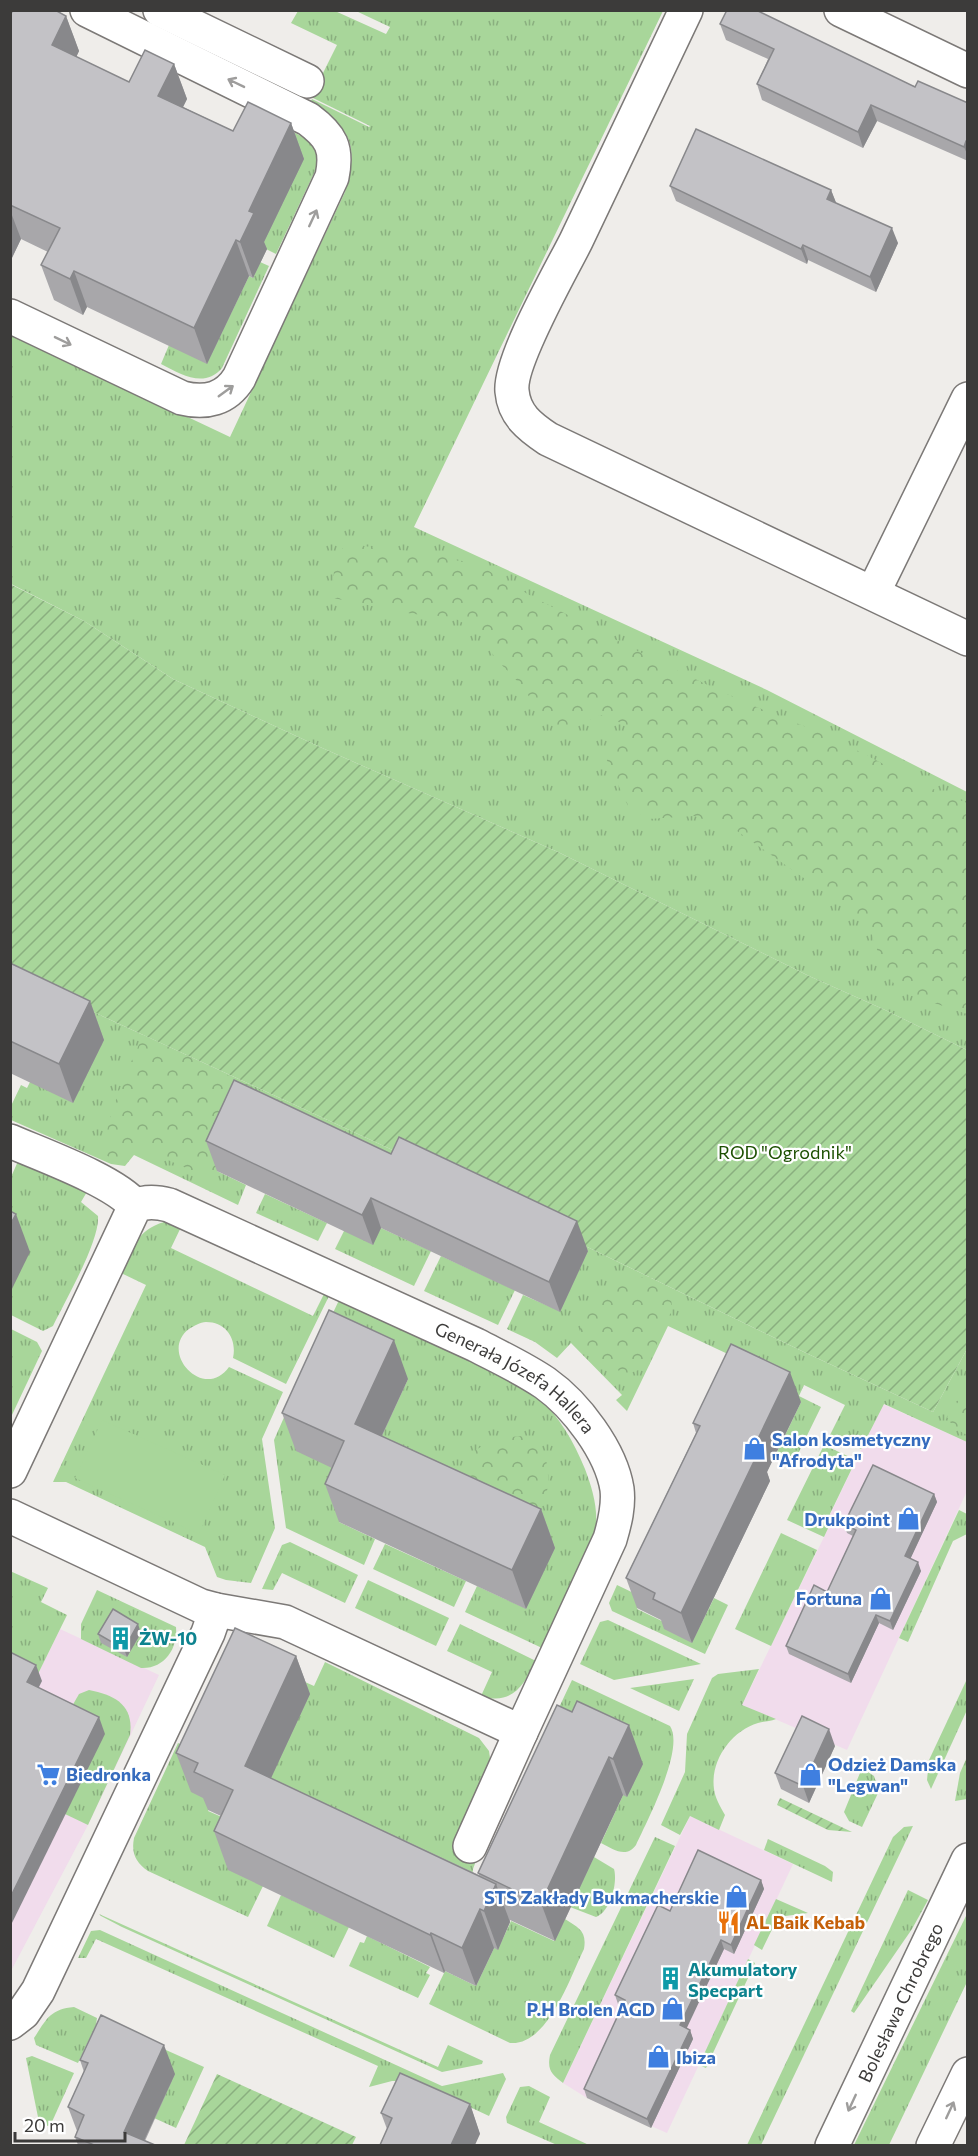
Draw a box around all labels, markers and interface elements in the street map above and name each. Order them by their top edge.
one-way arrow [227,77,245,89]
one-way arrow [307,210,319,228]
one-way arrow [54,335,72,347]
one-way arrow [218,385,234,397]
park label: ROD "Ogrodnik" [718,1141,852,1163]
street label: Generała Józefa Hallera [432,1317,600,1437]
place label: Salon kosmetyczny "Afrodyta" [772,1428,931,1471]
shop icon: Salon kosmetyczny "Afrodyta" [741,1436,767,1462]
shop icon: Drukpoint [895,1506,921,1532]
place label: Drukpoint [804,1508,890,1530]
shop icon: Fortuna [867,1585,893,1611]
place label: Fortuna [796,1587,862,1609]
building icon: ŻW-10 [108,1625,134,1651]
place label: ŻW-10 [139,1627,197,1649]
place label: Odzież Damska "Legwan" [828,1753,956,1796]
supermarket icon: Biedronka [35,1761,61,1787]
shop icon: Odzież Damska "Legwan" [797,1761,823,1787]
place label: Biedronka [66,1763,151,1785]
shop icon: STS Zakłady Bukmacherskie [724,1884,750,1910]
place label: STS Zakłady Bukmacherskie [484,1886,719,1908]
restaurant icon: AL Baik Kebab [715,1909,741,1935]
place label: AL Baik Kebab [746,1911,865,1933]
street label: Bolesława Chrobrego [853,1919,948,2086]
place label: Akumulatory Specpart [688,1958,798,2001]
building icon: Akumulatory Specpart [657,1966,683,1992]
shop icon: P.H Brolen AGD [660,1996,686,2022]
place label: P.H Brolen AGD [526,1998,655,2020]
shop icon: Ibiza [645,2044,671,2070]
place label: Ibiza [676,2046,716,2068]
one-way arrow [846,2093,858,2111]
one-way arrow [945,2101,957,2119]
scale bar [15,2105,124,2143]
text: 20 m [24,2114,65,2136]

